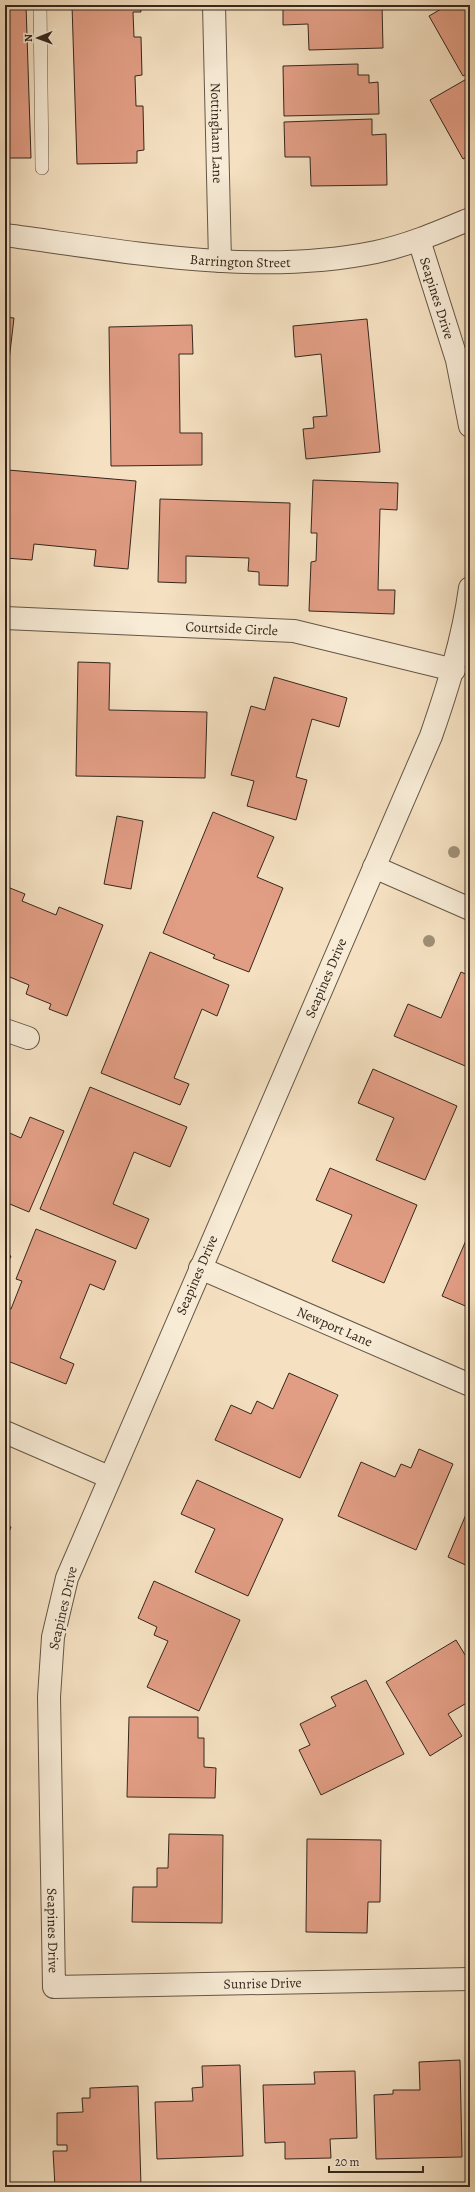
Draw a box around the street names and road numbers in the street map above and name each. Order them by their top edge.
street label: Nottingham Lane [206,82,228,184]
street label: Barrington Street [189,249,291,272]
street label: Seapines Drive [416,255,459,342]
street label: Courtside Circle [185,617,278,640]
street label: Seapines Drive [301,935,351,1021]
street label: Seapines Drive [172,1232,222,1318]
street label: Newport Lane [294,1302,376,1351]
street label: Seapines Drive [44,1564,82,1652]
street label: Seapines Drive [43,1888,63,1973]
street label: Sunrise Drive [223,1973,302,1993]

